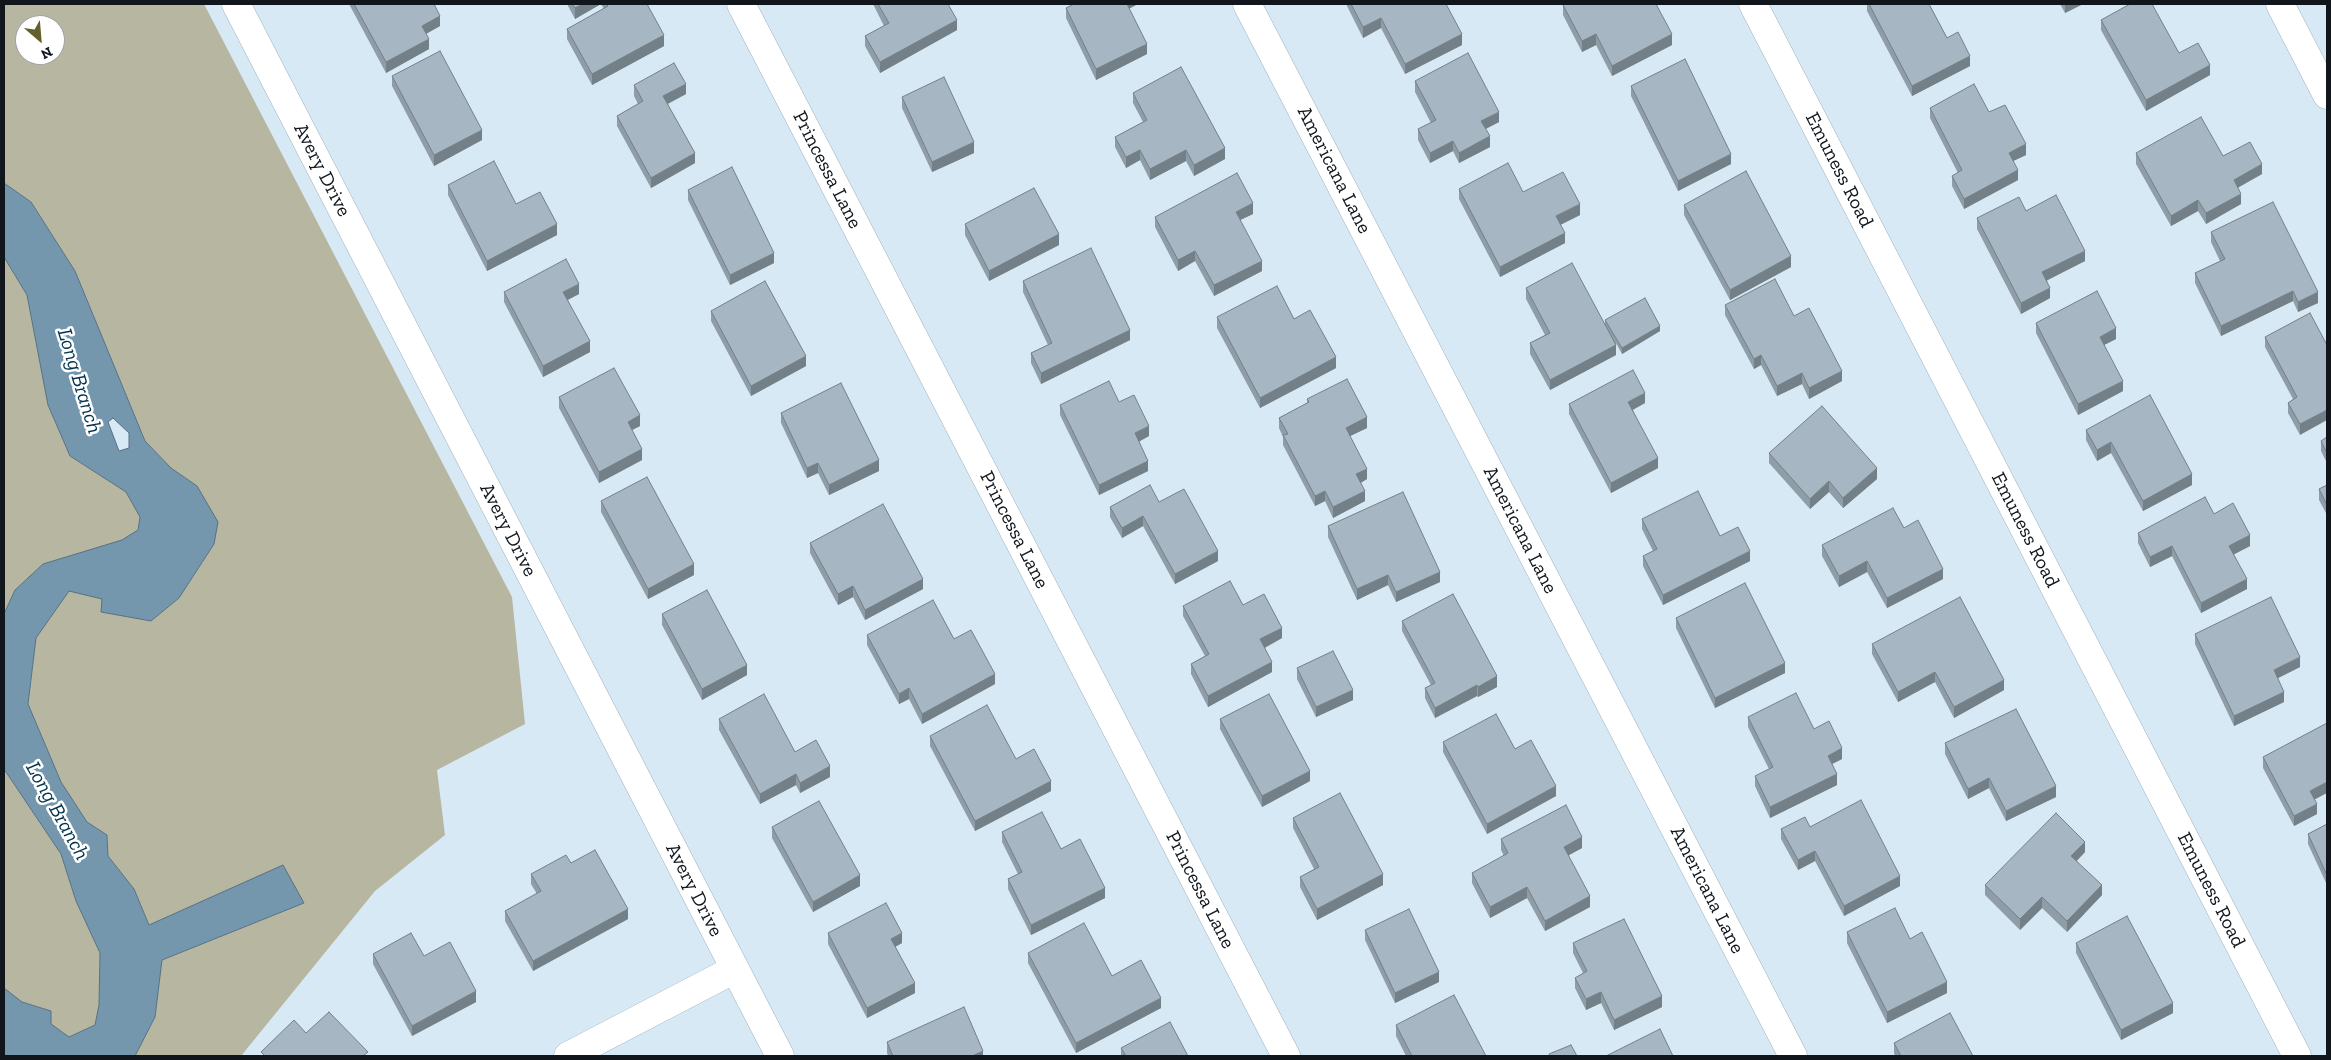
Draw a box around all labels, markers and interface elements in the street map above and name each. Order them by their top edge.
north arrow [15,15,65,65]
text: N [38,43,55,63]
street label: Americana Lane [1292,102,1376,238]
street label: Princessa Lane [787,107,867,233]
street label: Emuness Road [1800,108,1878,232]
street label: Avery Drive [288,119,356,221]
water label: Long Branch [51,326,107,436]
street label: Americana Lane [1478,462,1562,598]
street label: Princessa Lane [974,467,1054,593]
street label: Emuness Road [1986,468,2064,592]
street label: Avery Drive [474,479,542,581]
water label: Long Branch [20,758,94,864]
street label: Americana Lane [1665,822,1749,958]
street label: Princessa Lane [1160,827,1240,953]
street label: Emuness Road [2172,828,2250,952]
street label: Avery Drive [660,839,728,941]

